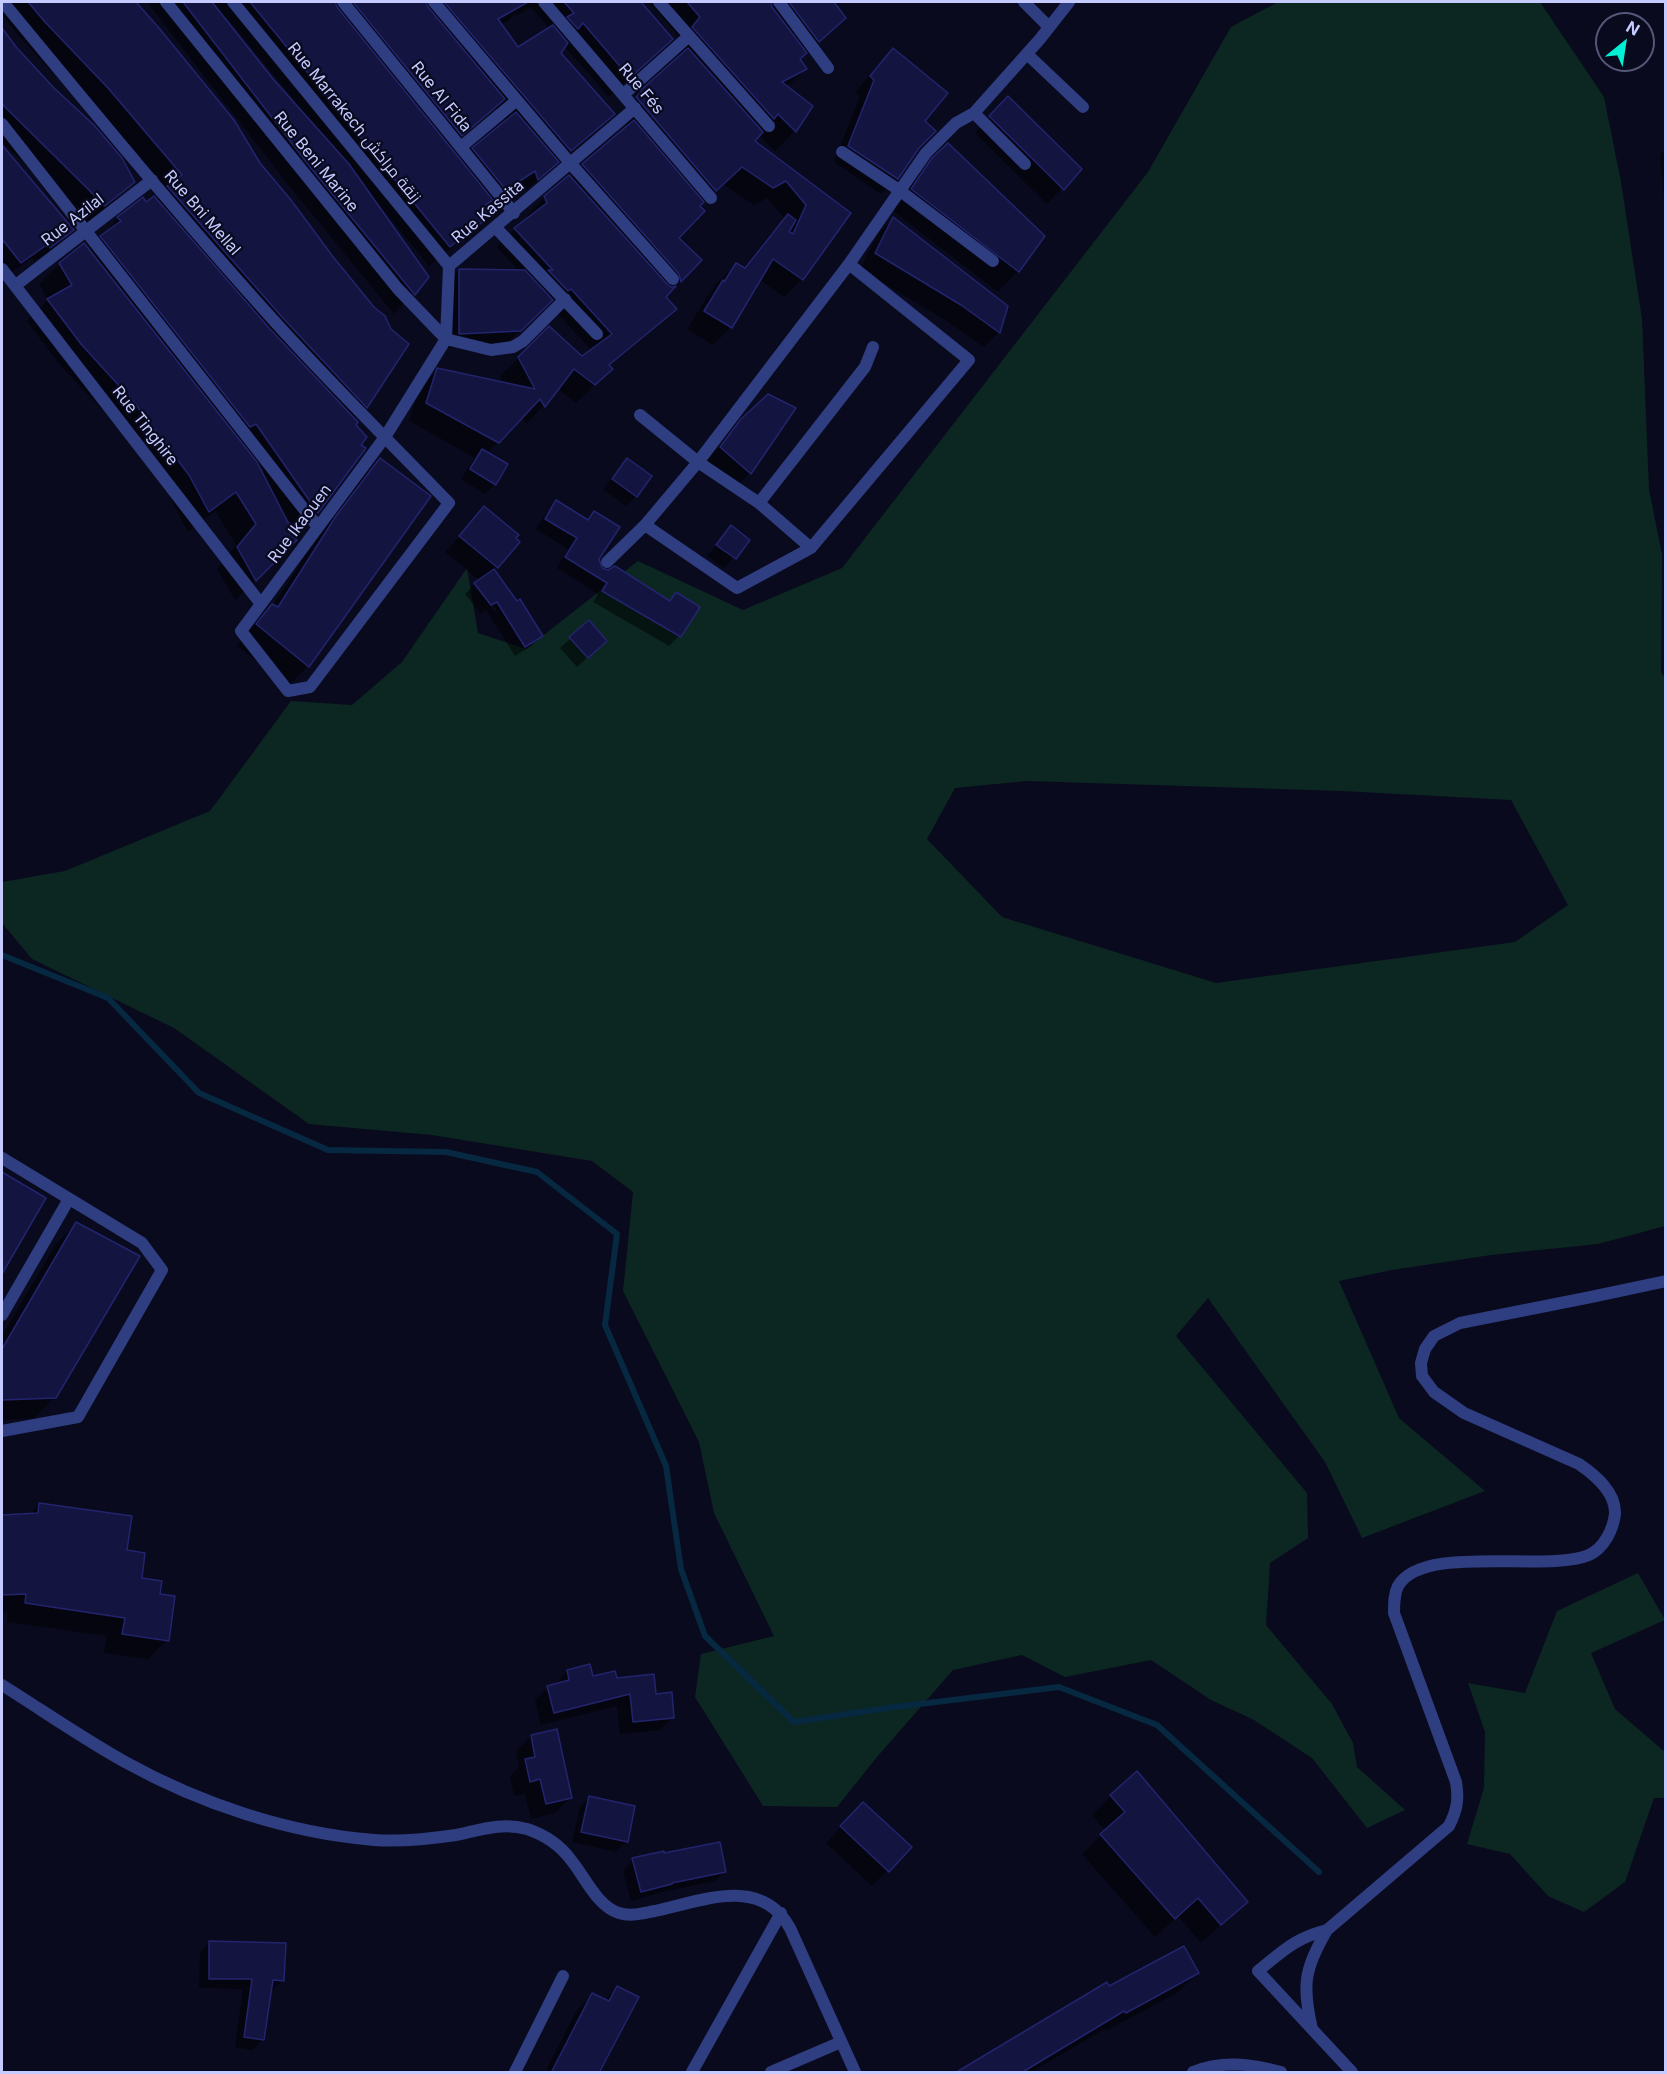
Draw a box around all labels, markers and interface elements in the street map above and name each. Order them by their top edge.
north arrow [1595,12,1655,72]
text: N [1623,16,1643,40]
street label: Rue Marrakech زنقة مراكش [283,39,425,207]
street label: Rue Al Fida [407,58,475,136]
street label: Rue Fés [614,60,668,118]
street label: Rue Beni Marine [270,108,362,216]
street label: Rue Bni Mellal [160,167,244,259]
street label: Rue Kassita [448,176,528,248]
street label: Rue Azilal [38,190,108,250]
street label: Rue Tinghire [108,382,182,470]
street label: Rue Ikaouen [264,481,336,567]

